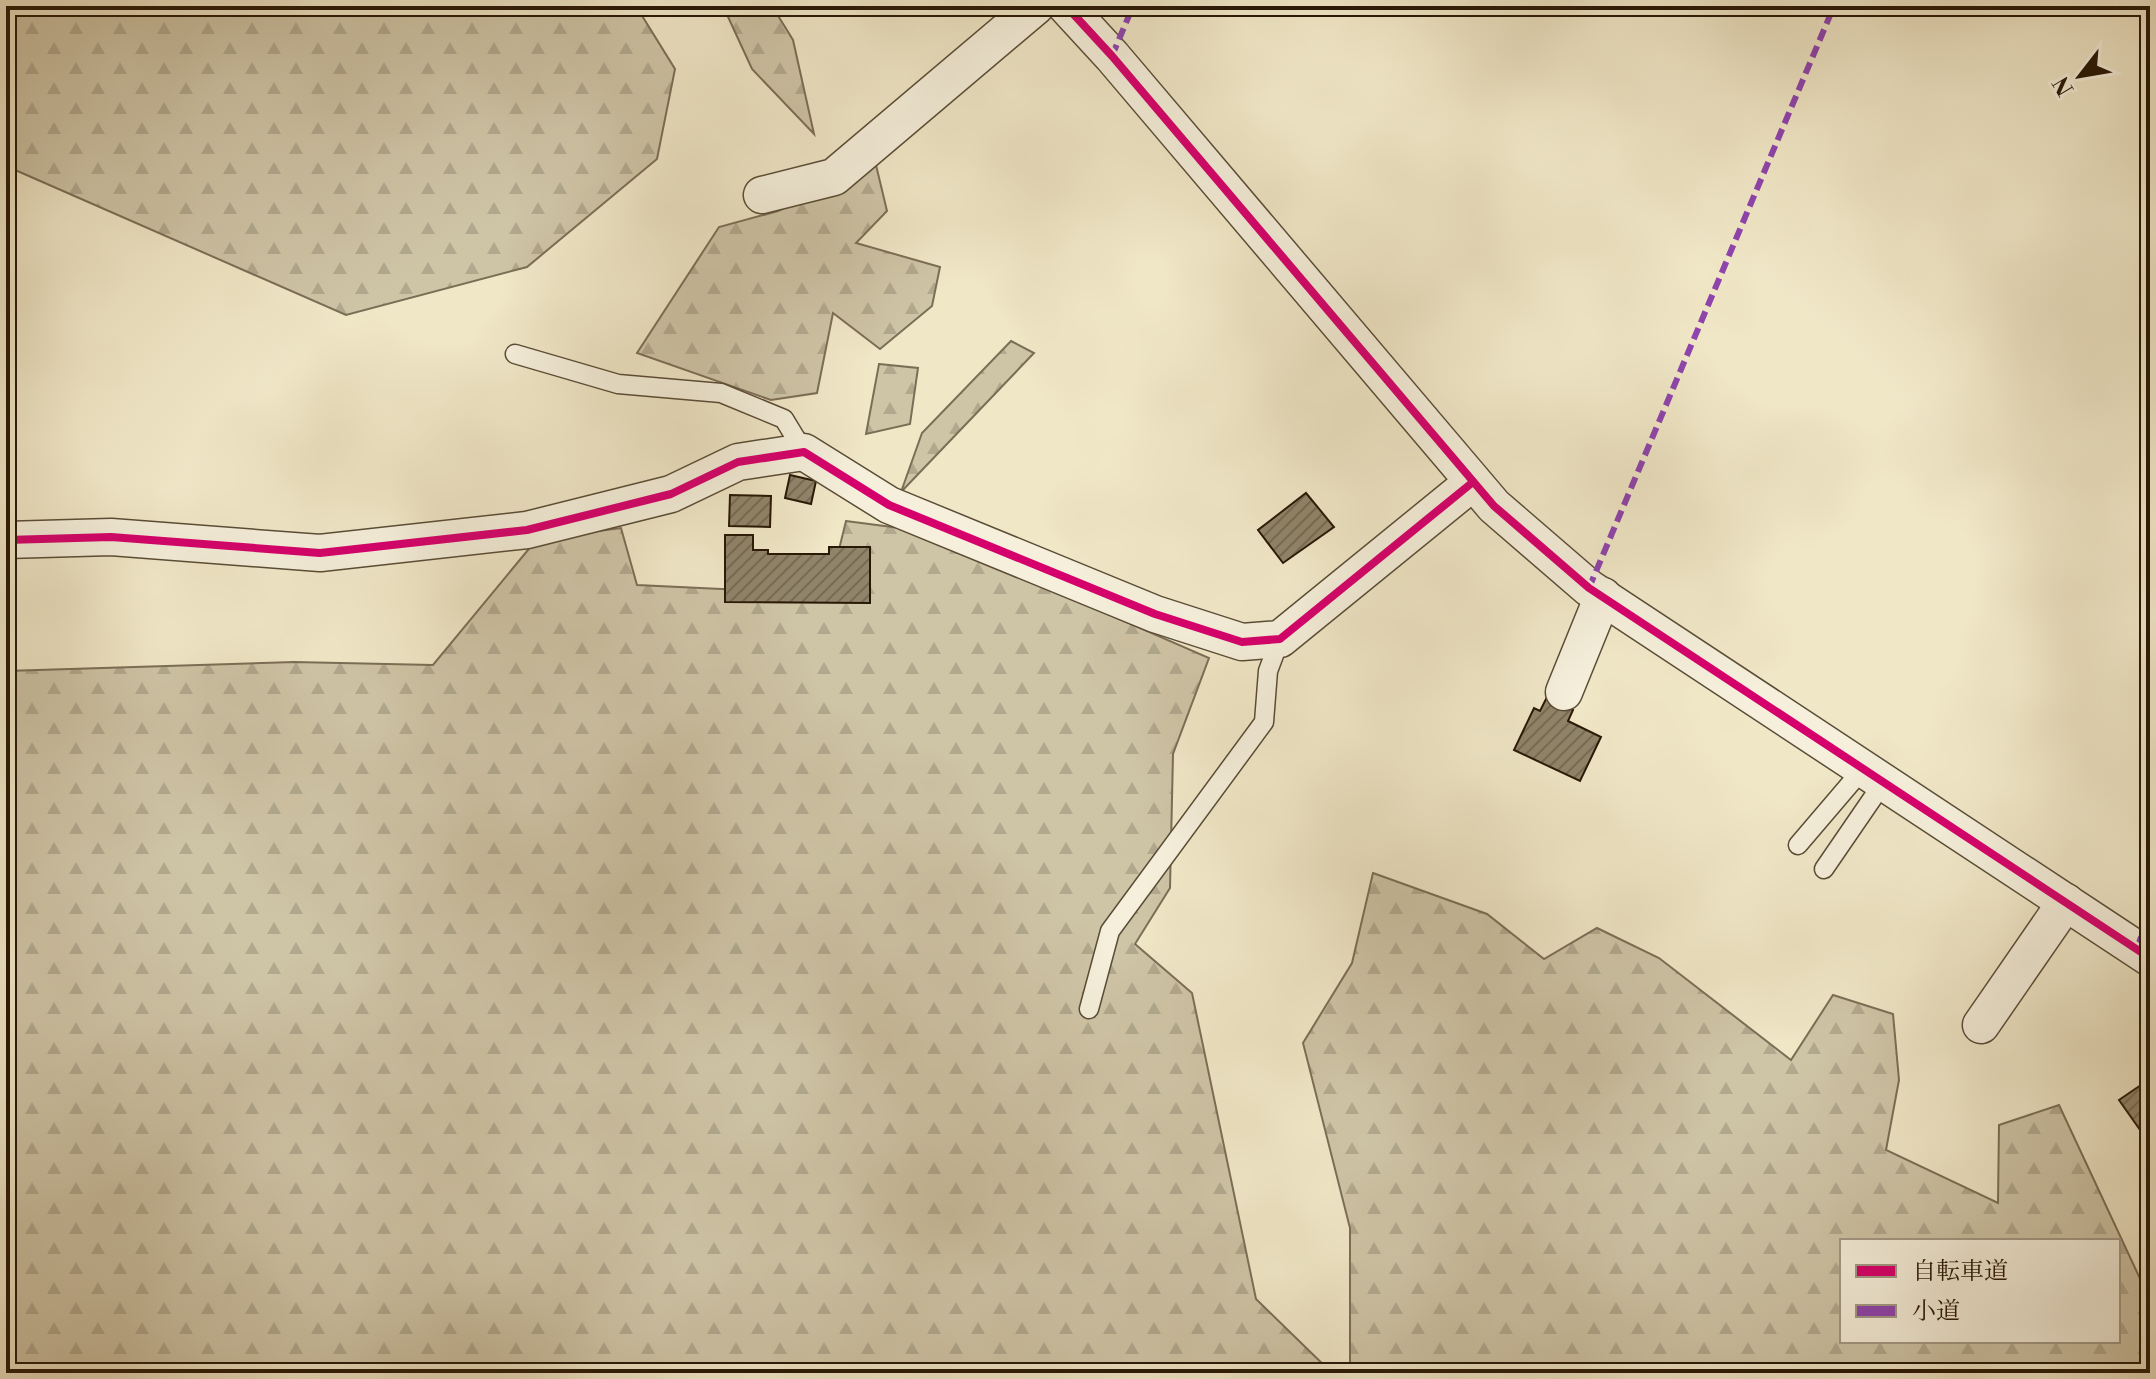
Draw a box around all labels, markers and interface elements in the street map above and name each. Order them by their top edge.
north arrow [2040,36,2120,116]
text: N [2048,71,2080,100]
legend [1840,1239,2120,1343]
text: 自転車道 [1912,1257,2008,1287]
text: 小道 [1912,1297,1960,1327]

